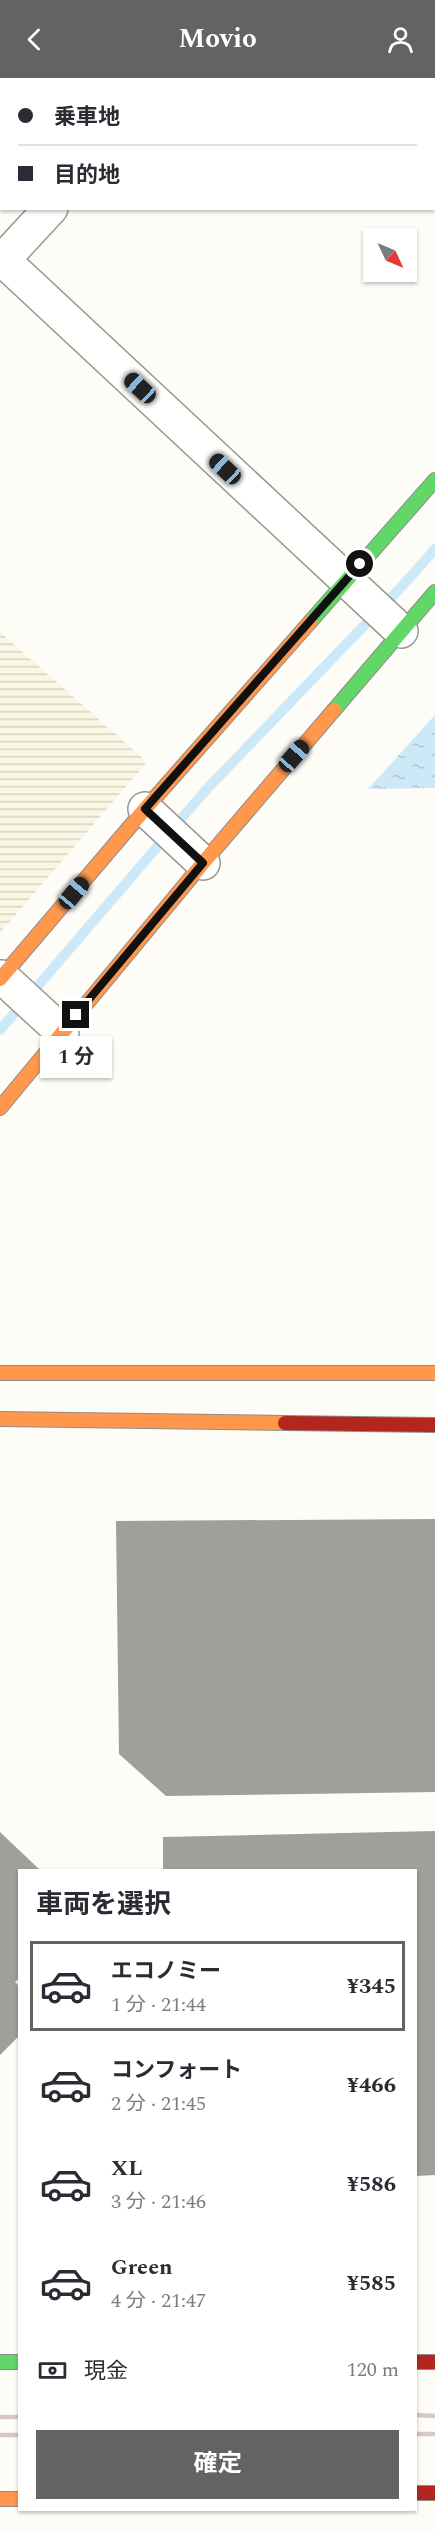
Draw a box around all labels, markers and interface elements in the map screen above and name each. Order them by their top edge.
text: Movio [178,18,257,60]
icon: back [18,23,51,56]
icon: person [384,23,417,56]
text: 乗車地 [54,101,120,134]
text: 目的地 [54,159,120,192]
north arrow [363,228,417,282]
map controls [363,228,417,282]
car [121,369,159,407]
car [206,450,244,488]
route start [346,550,373,577]
car [275,737,313,775]
car [56,873,92,913]
route end [62,1001,89,1028]
callout: 1 分 [40,1036,112,1078]
text: 1 分 [58,1042,94,1072]
text: 車両を選択 [36,1884,171,1926]
text: エコノミー [111,1955,221,1988]
icon: car [39,1959,93,2013]
text: ¥345 [347,1970,396,2003]
text: 1 分 · 21:44 [111,1990,206,2020]
text: コンフォート [111,2054,242,2087]
icon: car [39,2058,93,2112]
text: ¥466 [347,2069,396,2102]
text: 2 分 · 21:45 [111,2089,206,2119]
text: XL [111,2152,142,2185]
icon: car [39,2157,93,2211]
text: ¥586 [347,2168,396,2201]
text: 3 分 · 21:46 [111,2187,206,2217]
text: Green [111,2251,173,2284]
icon: car [39,2256,93,2310]
text: ¥585 [347,2267,396,2300]
text: 4 分 · 21:47 [111,2286,206,2316]
icon: cash [36,2354,69,2387]
text: 現金 [84,2355,128,2388]
text: 120 m [347,2355,399,2385]
button: 確定 [36,2430,399,2499]

